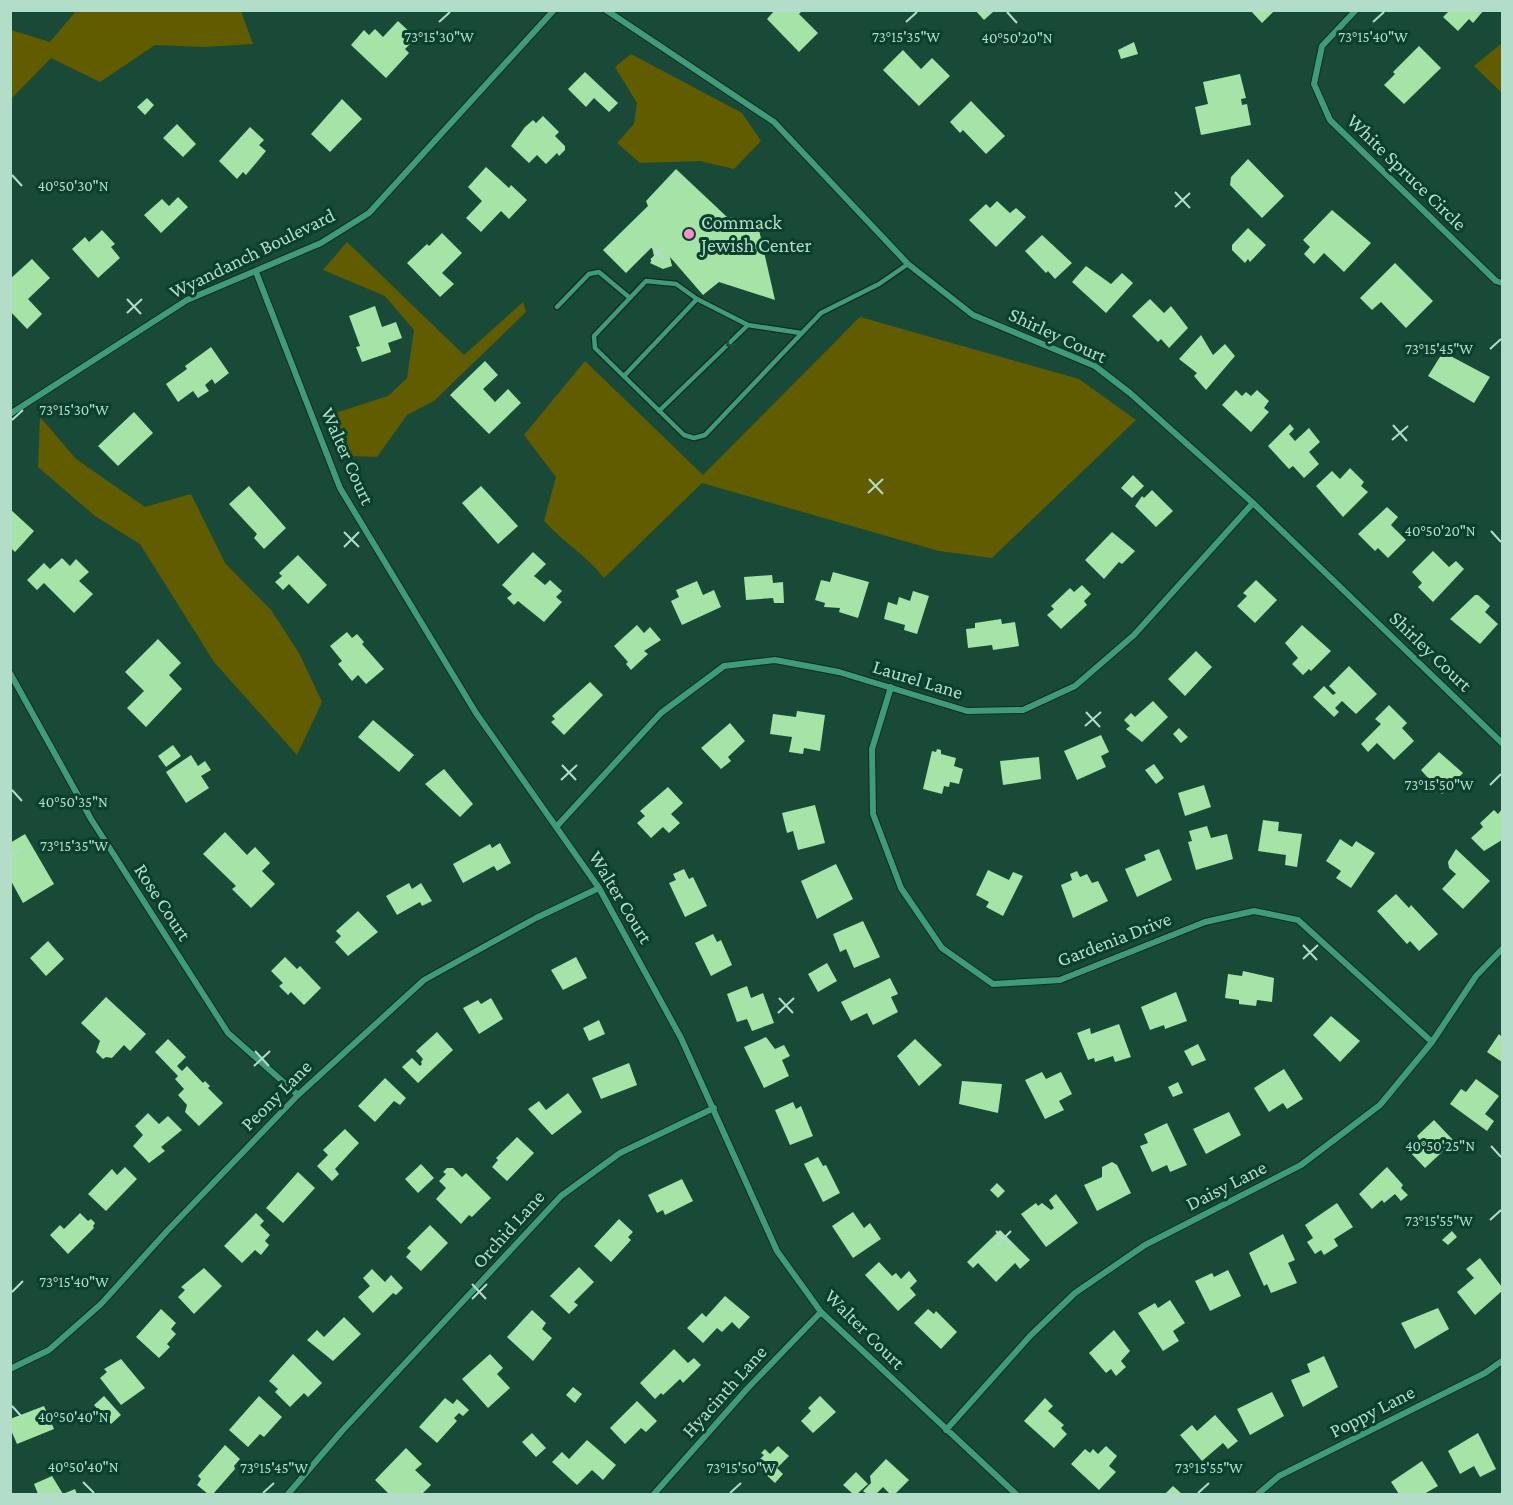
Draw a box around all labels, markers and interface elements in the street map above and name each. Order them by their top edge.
text: 73°15'30"W [404,29,474,45]
text: 73°15'35"W [872,29,940,45]
text: 73°15'40"W [1338,29,1408,45]
text: 40°50'20"N [981,30,1053,46]
street label: White Spruce Circle [1342,109,1471,236]
text: 40°50'30"N [37,178,109,194]
street label: Wyandanch Boulevard [166,203,339,304]
place label: Commack Jewish Center [699,211,812,257]
marker: Commack Jewish Center [682,227,696,241]
street label: Shirley Court [1005,303,1111,368]
one-way arrow [726,336,736,347]
text: 73°15'45"W [1405,341,1473,357]
text: 73°15'30"W [39,402,109,418]
street label: Walter Court [317,404,379,508]
text: 40°50'20"N [1404,523,1476,539]
street label: Shirley Court [1385,607,1477,696]
street label: Laurel Lane [870,655,966,703]
text: 73°15'50"W [1404,777,1474,793]
text: 40°50'35"N [38,794,108,810]
text: 73°15'35"W [40,838,108,854]
street label: Walter Court [585,847,657,948]
street label: Rose Court [130,859,196,945]
street label: Gardenia Drive [1054,907,1174,971]
street label: Peony Lane [236,1055,317,1136]
text: 40°50'25"N [1405,1138,1475,1154]
street label: Daisy Lane [1182,1155,1271,1216]
street label: Orchid Lane [467,1185,549,1273]
text: 73°15'55"W [1405,1213,1473,1229]
text: 73°15'40"W [39,1274,109,1290]
street label: Walter Court [820,1284,910,1374]
street label: Hyacinth Lane [677,1341,772,1442]
street label: Poppy Lane [1326,1380,1419,1443]
text: 40°50'40"N [37,1409,109,1425]
text: 40°50'40"N [47,1459,119,1475]
text: 73°15'45"W [240,1460,308,1476]
text: 73°15'50"W [706,1460,776,1476]
text: 73°15'55"W [1175,1460,1243,1476]

